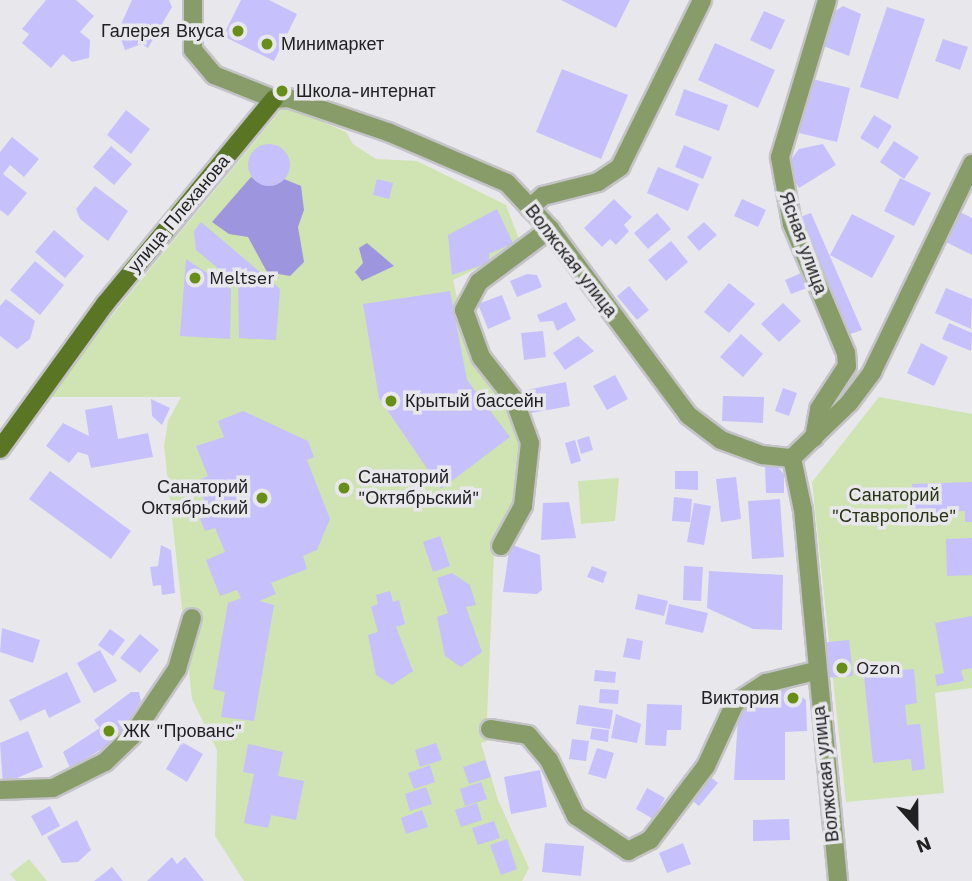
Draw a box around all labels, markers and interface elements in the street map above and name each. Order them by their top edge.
place label: Галерея Вкуса [101,20,224,42]
marker: Галерея Вкуса [230,23,246,39]
place label: Минимаркет [281,33,384,55]
marker: Минимаркет [259,36,275,52]
place label: Школа-интернат [296,80,436,102]
marker: Школа-интернат [274,83,290,99]
street label: улица Плеханова [124,151,234,277]
street label: Ясная улица [774,189,832,297]
street label: Волжская улица [520,200,622,322]
place label: Meltser [209,267,275,289]
marker: Meltser [187,270,203,286]
place label: Крытый бассейн [405,390,544,412]
marker: Крытый бассейн [383,393,399,409]
place label: Санаторий "Октябрьский" [358,467,479,510]
place label: Санаторий Октябрьский [141,477,248,520]
marker: Санаторий "Октябрьский" [336,480,352,496]
park label: Санаторий "Ставрополье" [832,485,956,528]
marker: Санаторий Октябрьский [254,490,270,506]
place label: Ozon [856,657,901,679]
marker: Ozon [834,660,850,676]
place label: Виктория [701,687,779,709]
marker: Виктория [785,690,801,706]
street label: Волжская улица [808,705,844,843]
place label: ЖК "Прованс" [123,720,242,742]
marker: ЖК "Прованс" [101,723,117,739]
north arrow [881,790,951,860]
text: N [913,832,934,858]

